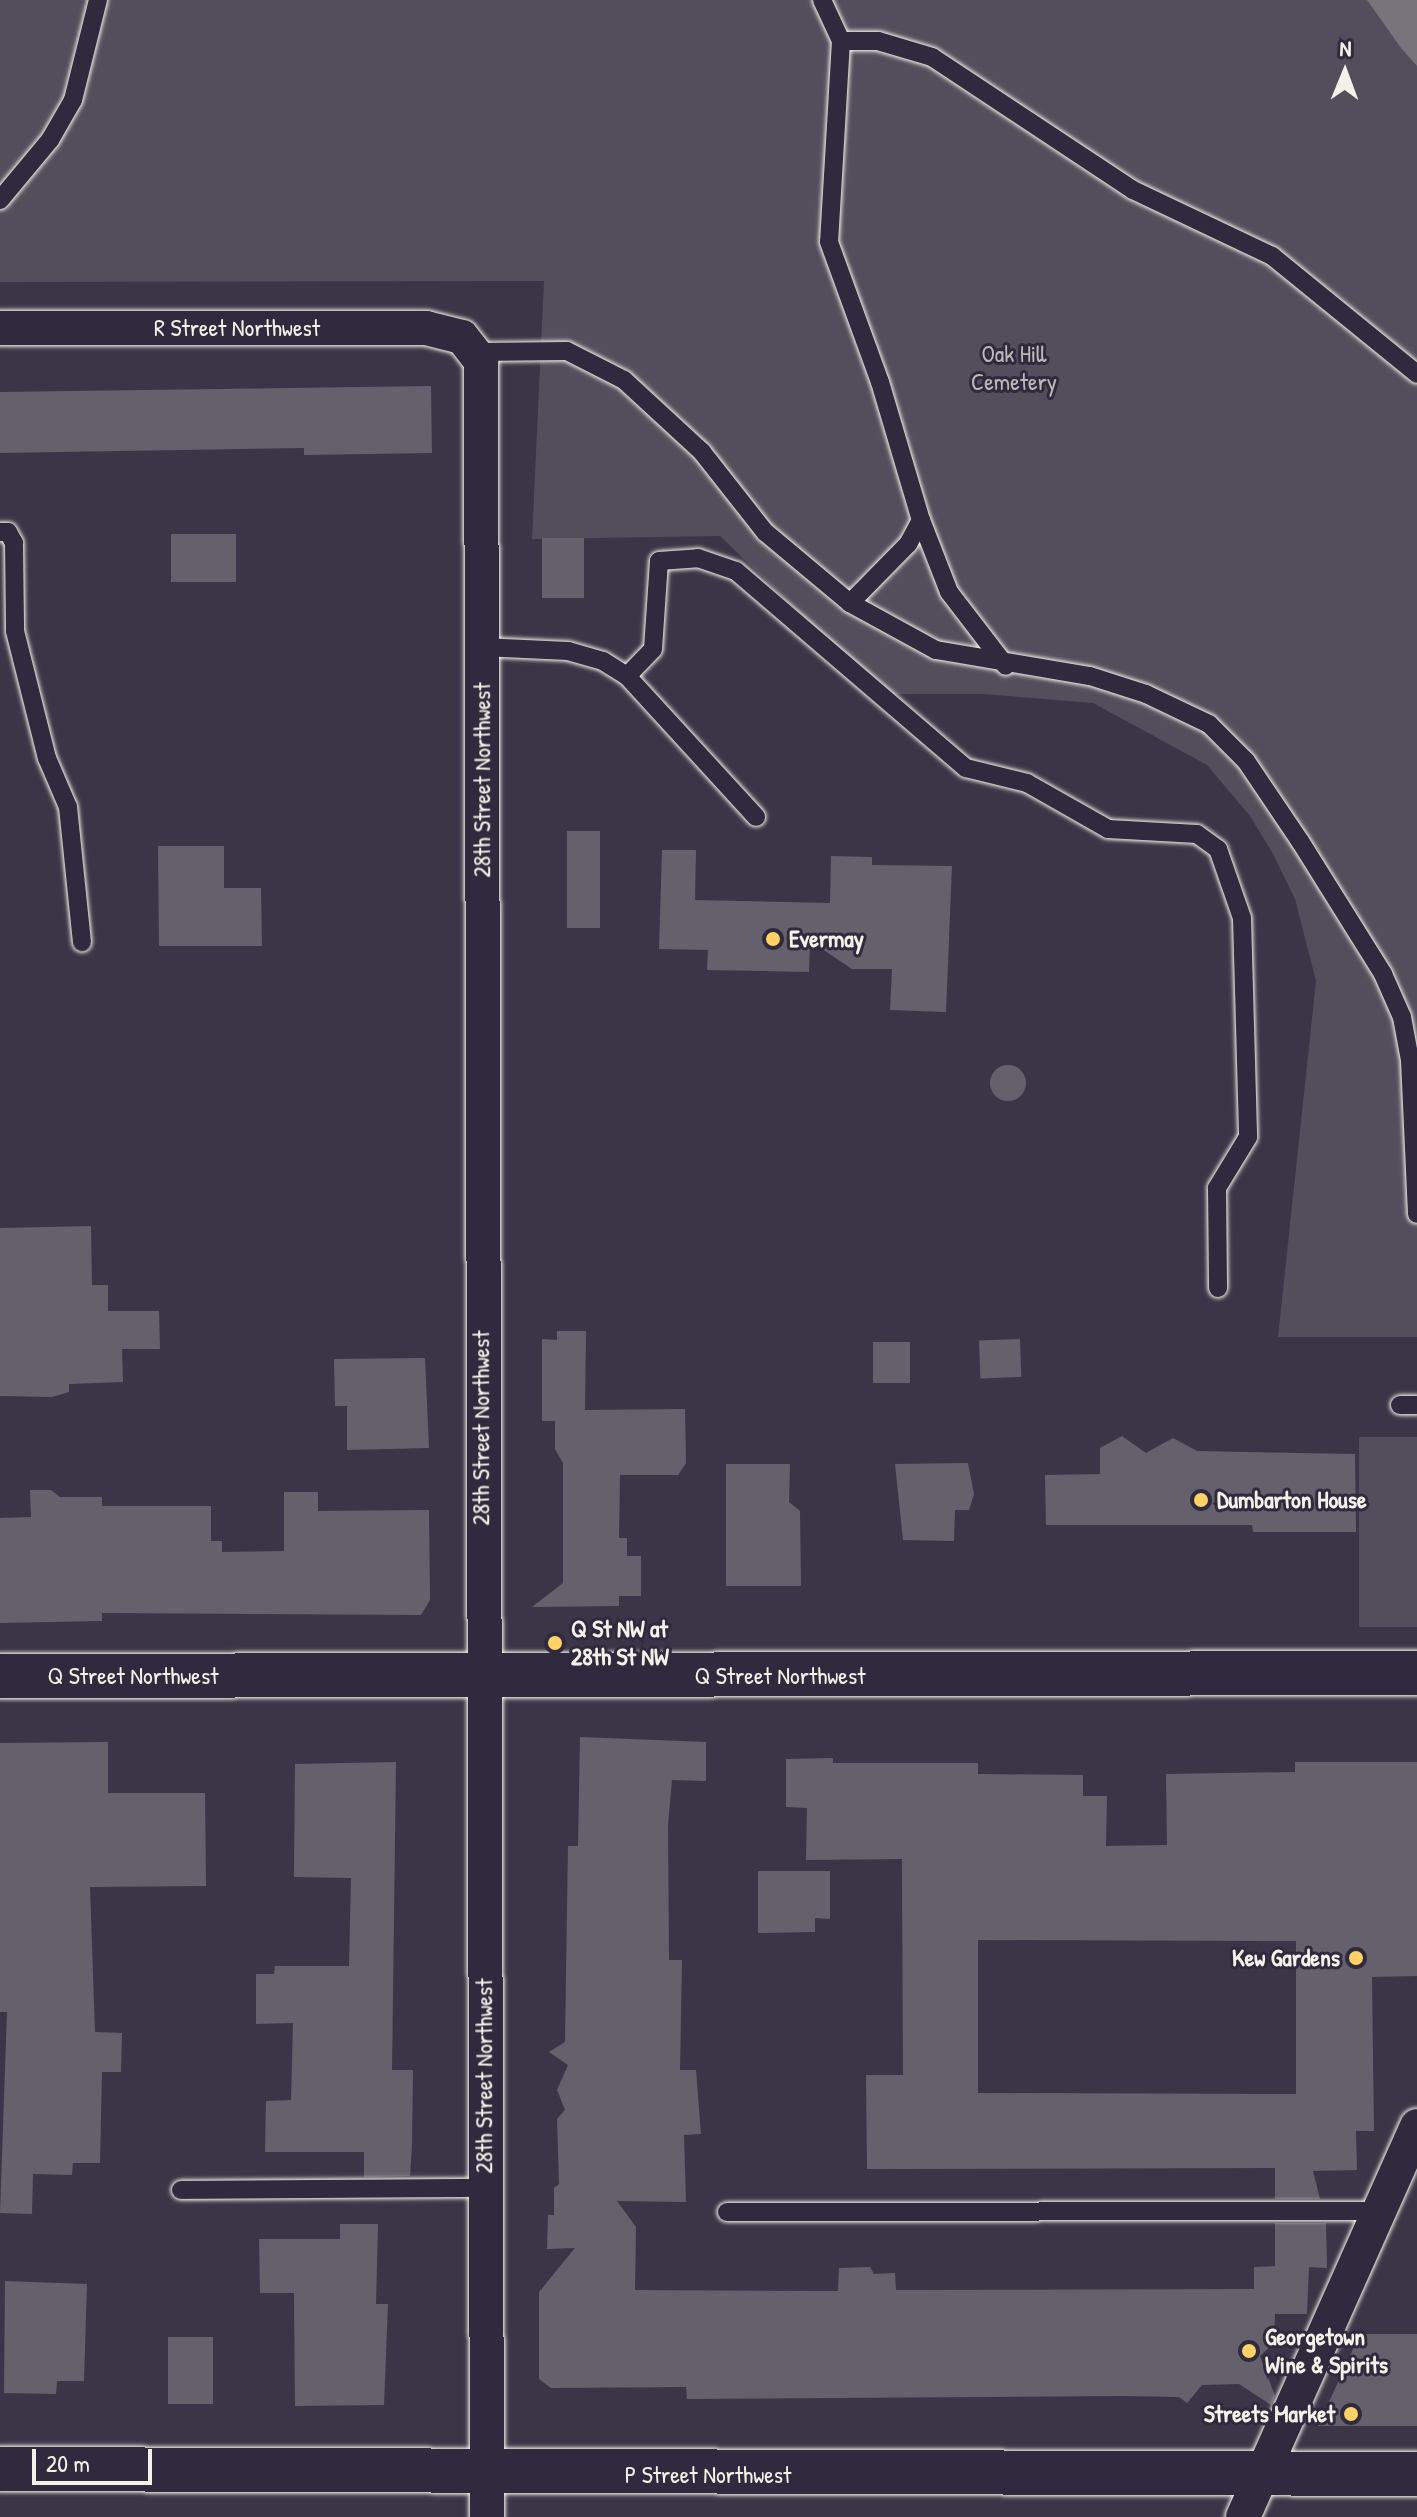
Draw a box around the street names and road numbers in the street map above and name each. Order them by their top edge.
street label: R Street Northwest [154,314,320,342]
street label: 28th Street Northwest [468,682,496,878]
street label: 28th Street Northwest [467,1330,495,1526]
street label: Q Street Northwest [48,1662,218,1690]
street label: Q Street Northwest [695,1662,865,1690]
street label: 28th Street Northwest [470,1978,498,2174]
street label: P Street Northwest [625,2461,791,2489]

